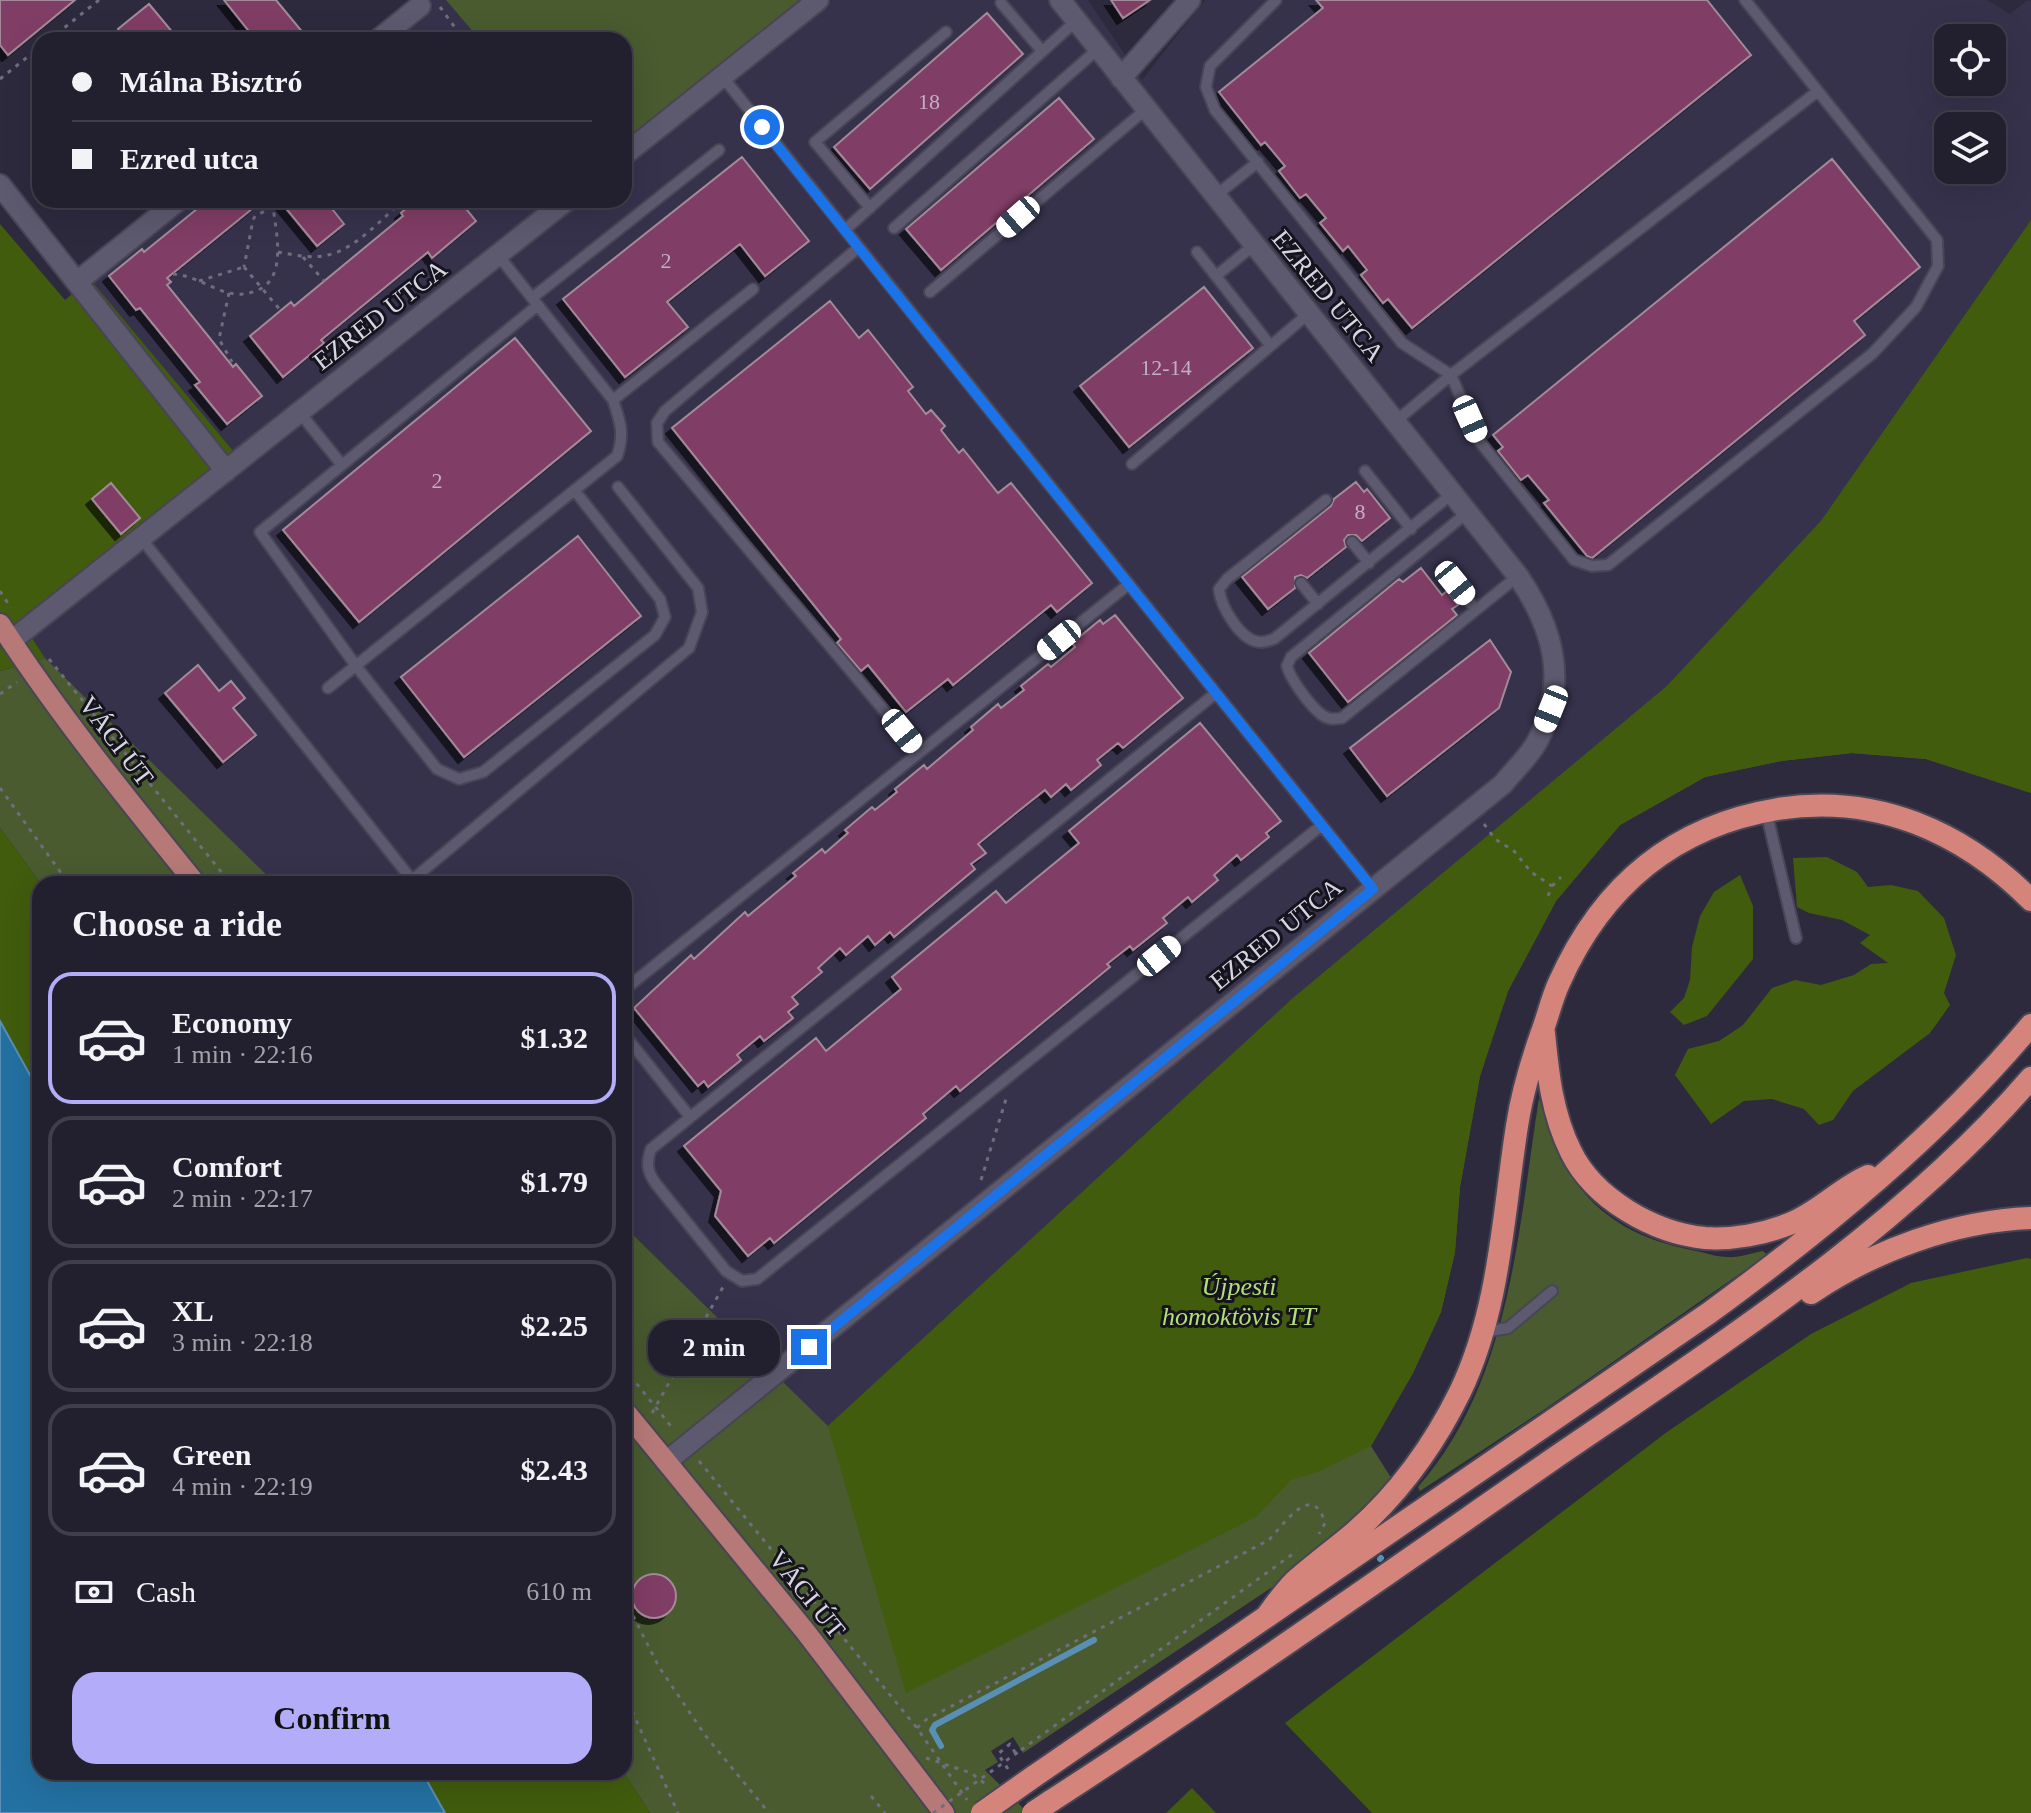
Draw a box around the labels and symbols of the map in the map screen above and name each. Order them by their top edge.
house number: 18 [918,89,940,114]
route start [744,109,780,145]
car [992,192,1044,242]
street label: EZRED UTCA [1266,224,1390,368]
house number: 2 [661,248,672,273]
street label: EZRED UTCA [308,254,453,376]
house number: 12-14 [1140,355,1192,380]
car [1449,392,1491,446]
house number: 2 [432,468,443,493]
house number: 8 [1355,499,1366,524]
car [1431,557,1479,609]
car [1033,616,1085,664]
car [1531,682,1571,736]
street label: VÁCI ÚT [73,690,159,792]
car [878,705,926,757]
street label: EZRED UTCA [1204,872,1348,996]
car [1133,932,1185,980]
park label: Újpesti homoktövis TT [1162,1272,1317,1331]
callout: 2 min [649,1319,781,1375]
route end [791,1329,827,1365]
street label: VÁCI ÚT [763,1544,851,1644]

